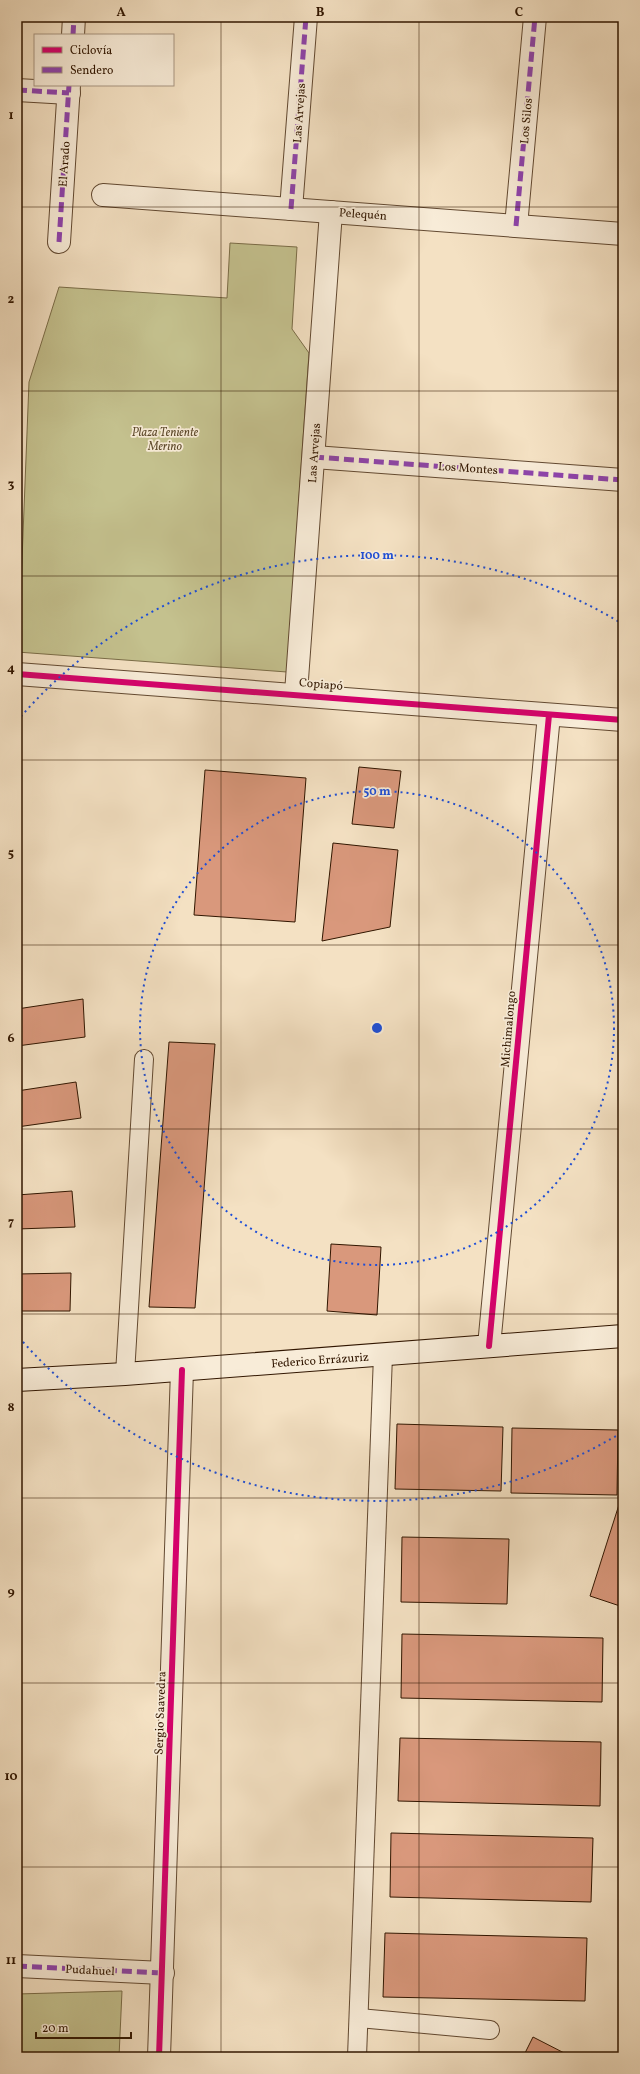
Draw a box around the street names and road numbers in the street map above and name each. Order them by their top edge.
street label: Las Arvejas [290,83,310,144]
street label: Los Silos [517,97,537,145]
street label: El Arado [55,141,75,187]
street label: Pelequén [338,205,387,225]
street label: Las Arvejas [305,423,325,484]
street label: Los Montes [437,459,498,479]
street label: Copiapó [298,675,344,695]
street label: Michimalongo [498,990,520,1068]
street label: Federico Errázuriz [271,1350,369,1372]
street label: Sergio Saavedra [152,1671,170,1755]
street label: Pudahuel [65,1962,116,1980]

